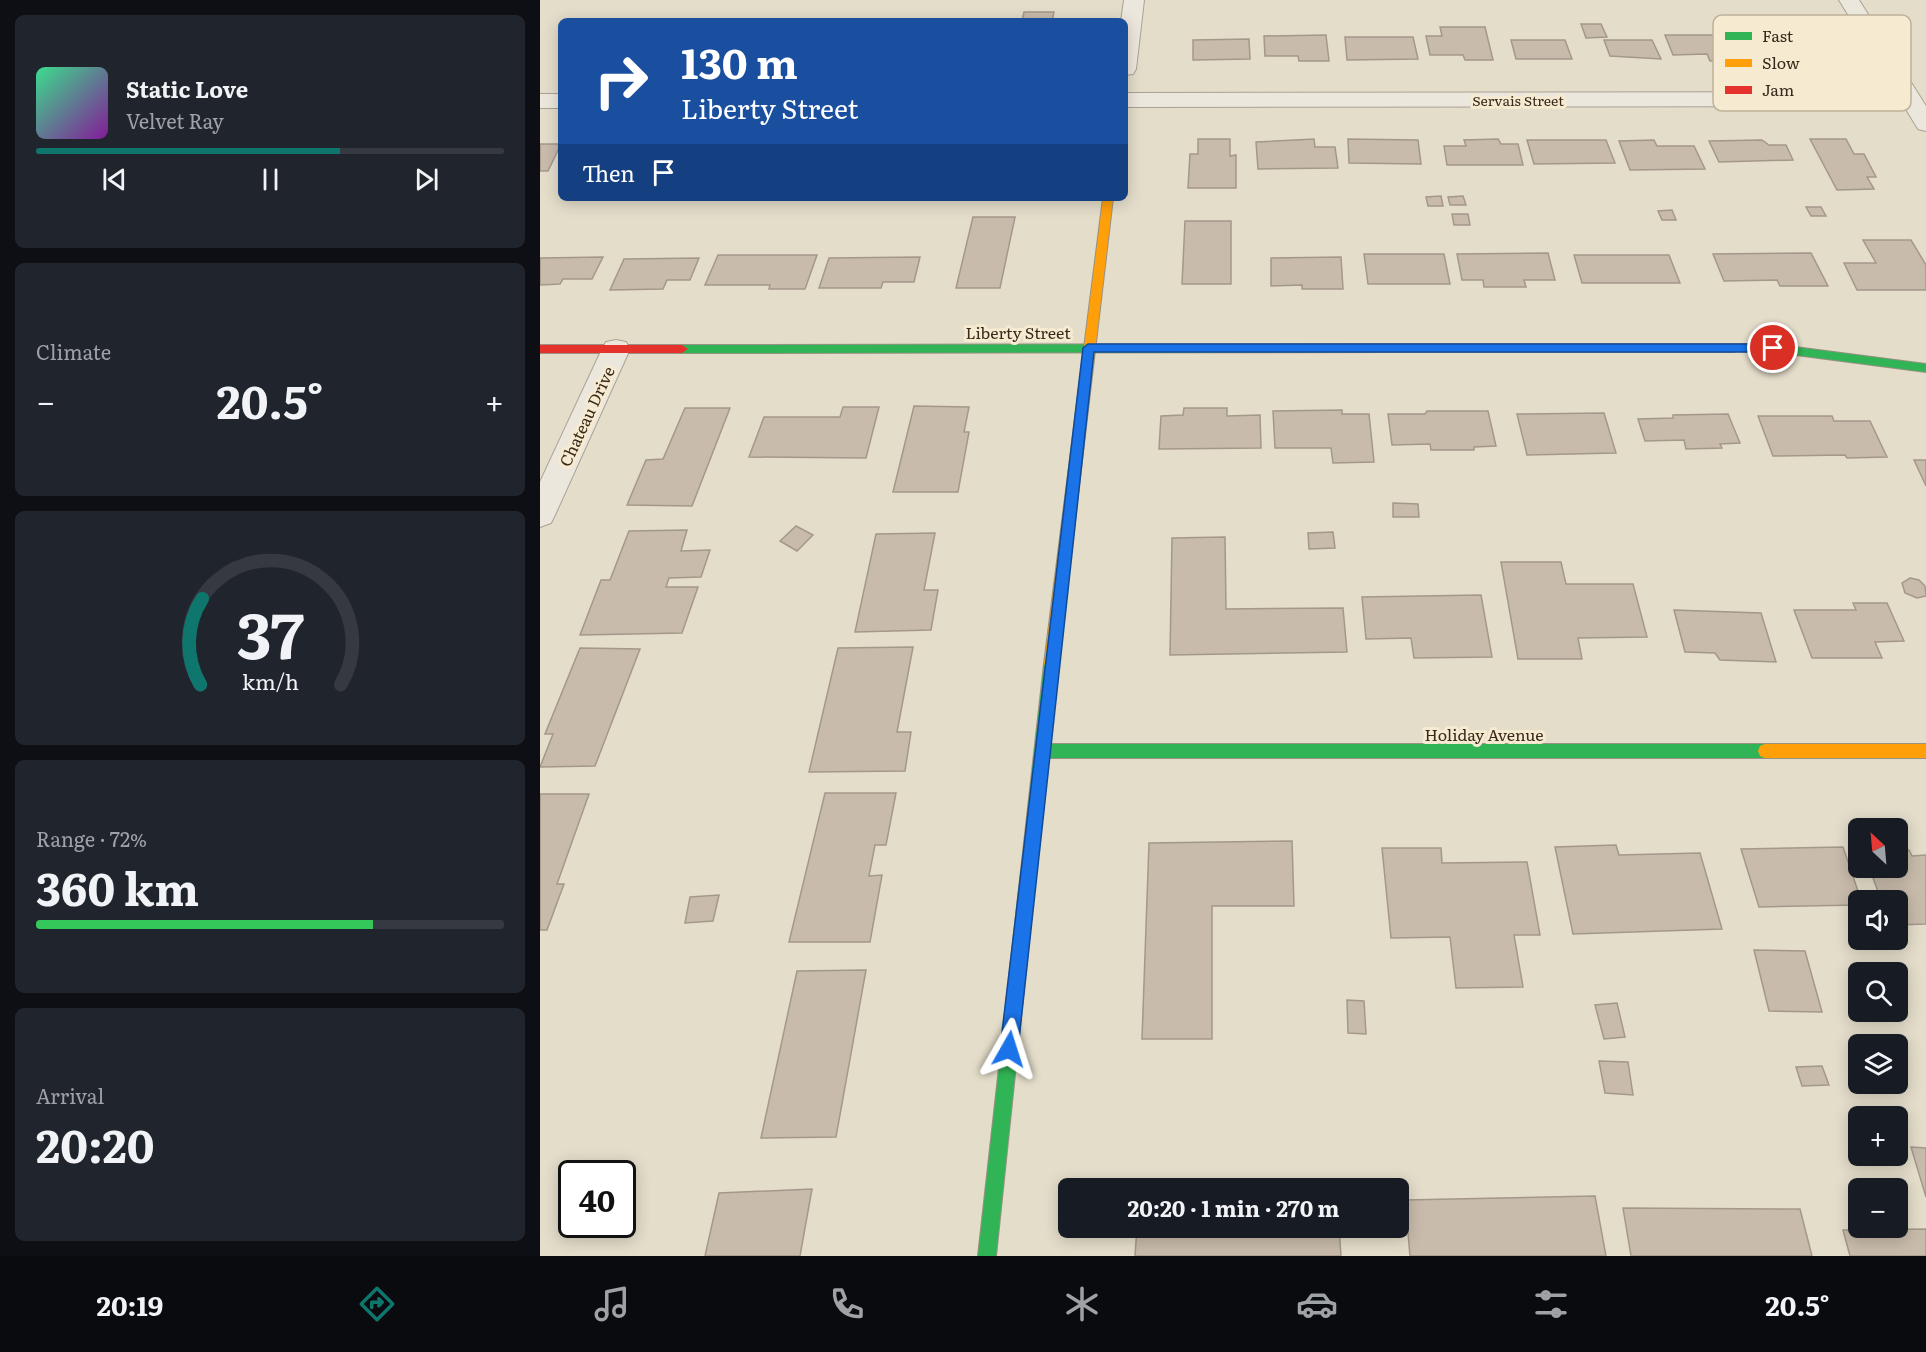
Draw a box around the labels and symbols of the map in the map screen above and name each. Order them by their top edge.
legend [1713,15,1911,111]
text: Fast [1762,23,1794,47]
text: Slow [1762,50,1800,74]
text: Jam [1762,77,1795,101]
street label: Servais Street [1472,90,1564,110]
street label: Liberty Street [965,320,1071,344]
pin [1747,322,1798,373]
street label: Chateau Drive [552,362,620,470]
street label: Holiday Avenue [1424,722,1544,746]
north arrow [1848,818,1908,878]
position arrow [977,1017,1041,1081]
speed limit sign: 40 [558,1160,636,1238]

